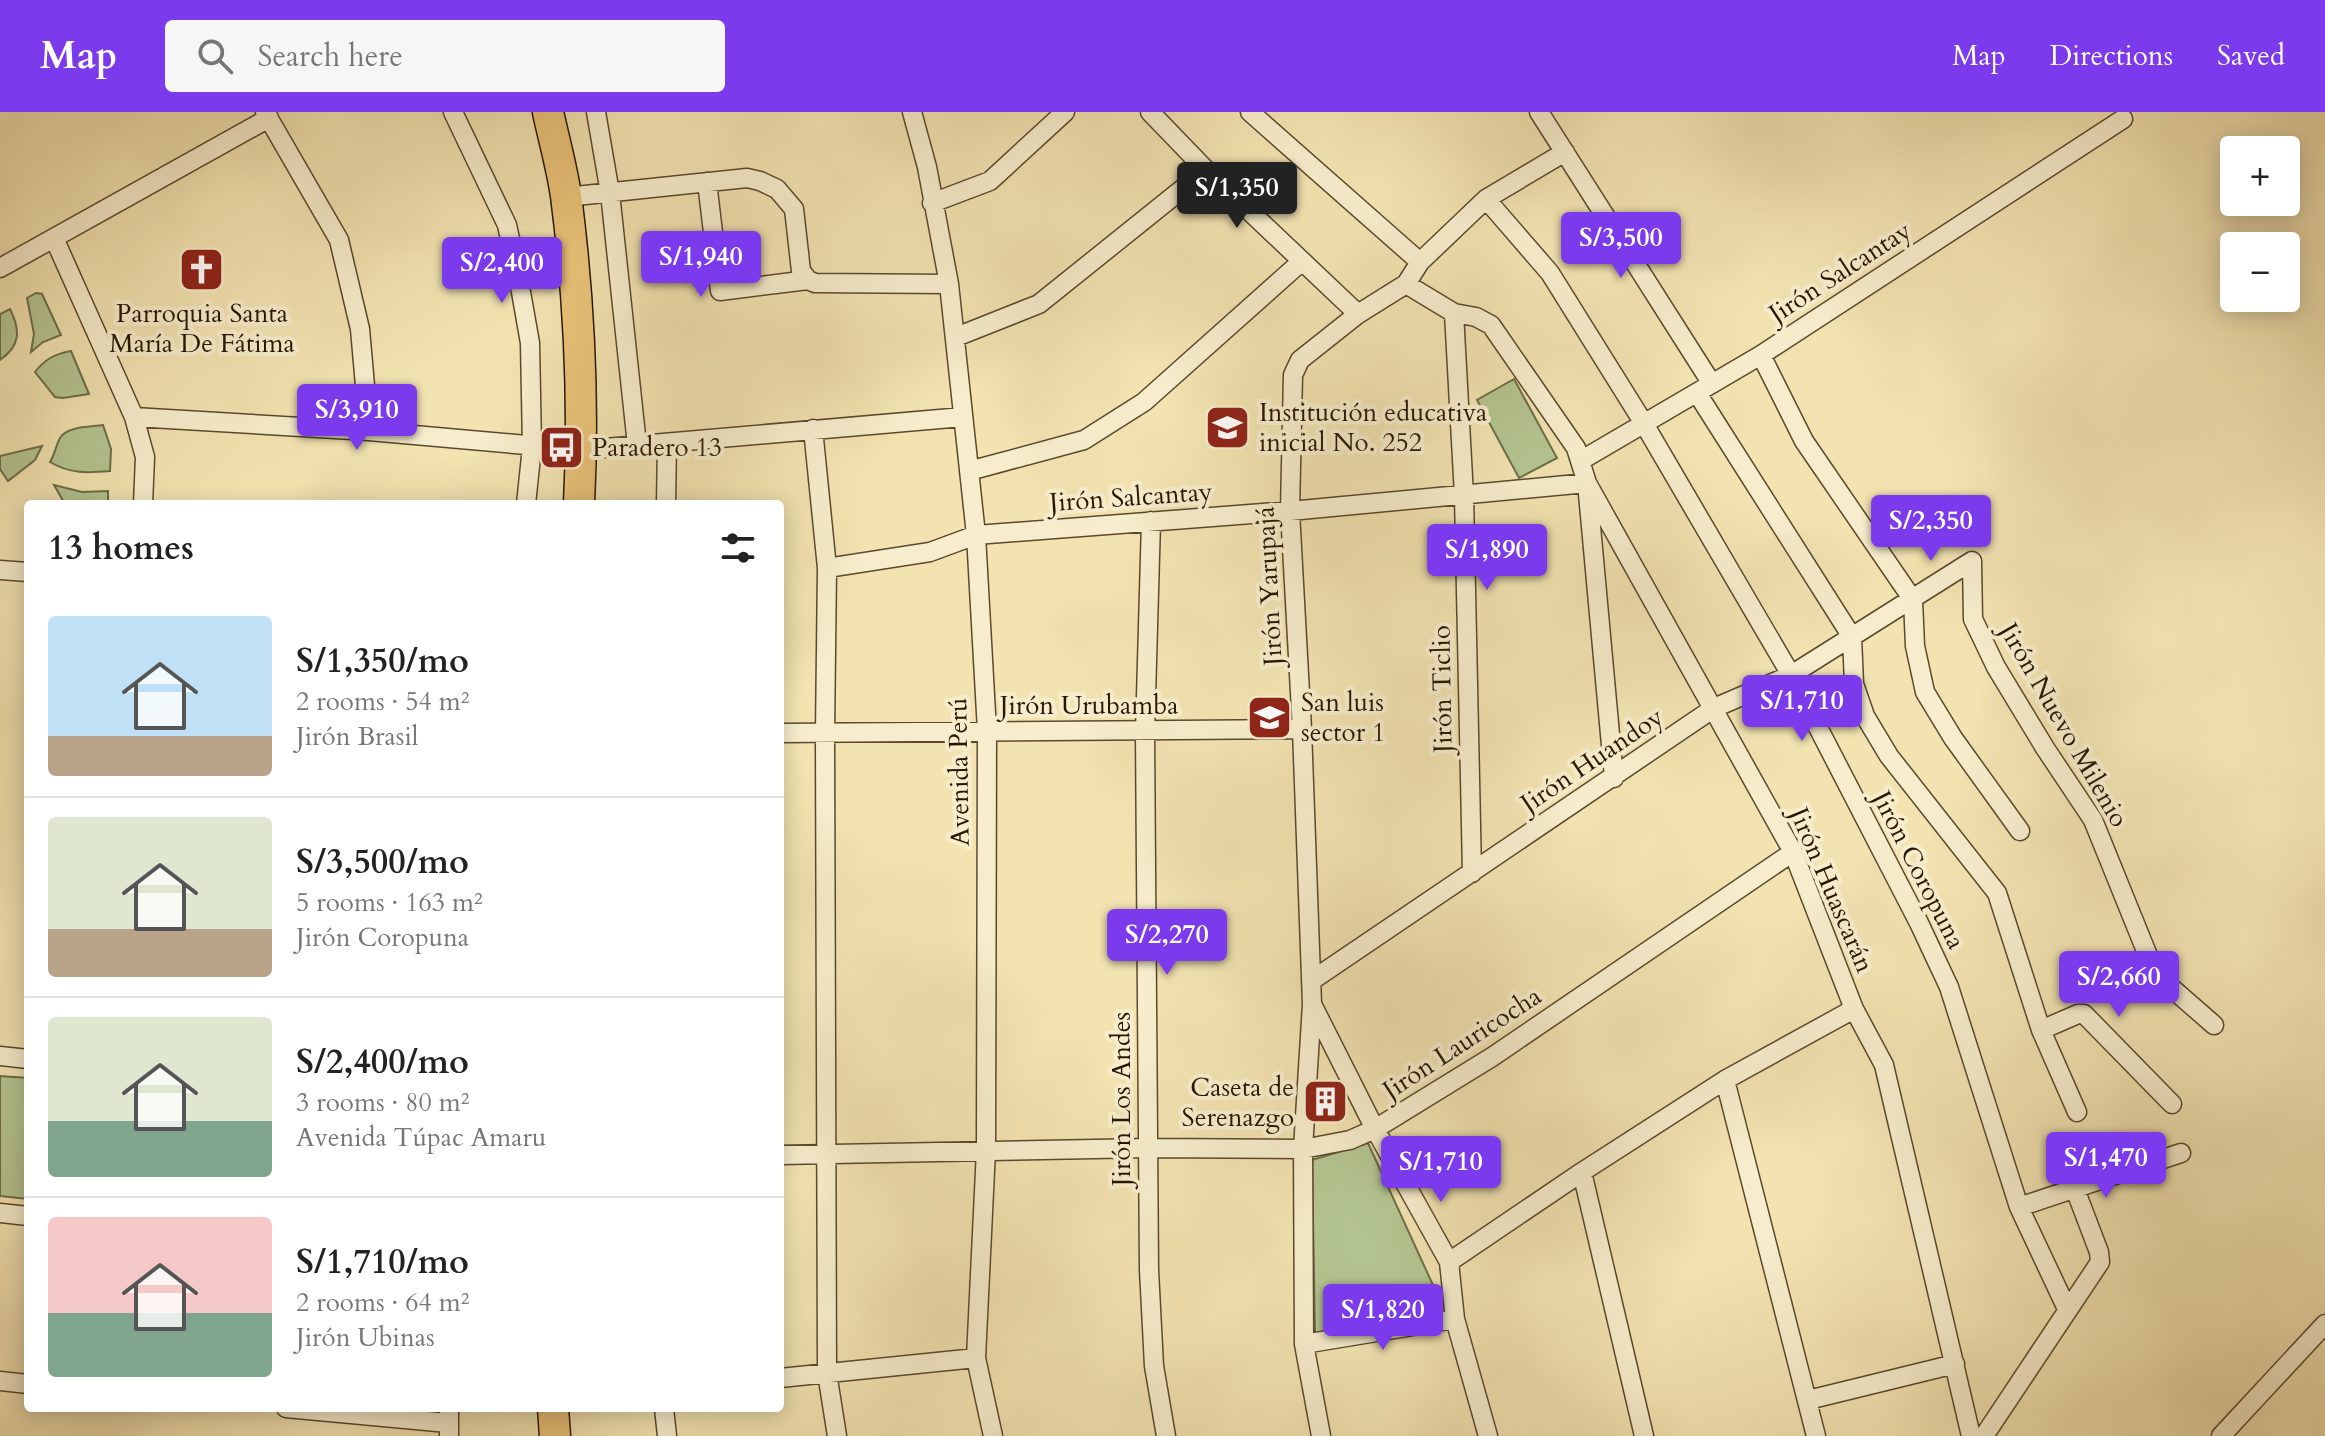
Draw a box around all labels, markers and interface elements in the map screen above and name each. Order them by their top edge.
search box [165,20,725,92]
text: Map [40,30,117,82]
icon: search [193,34,237,78]
text: Search here [257,36,403,77]
text: Map [1952,37,2006,75]
text: Directions [2050,37,2173,75]
text: Saved [2217,37,2285,75]
map controls [2220,136,2300,312]
button: + [2220,136,2300,216]
pin: S/1,350 [1163,162,1311,230]
text: S/1,350 [1195,170,1279,205]
pin: S/3,500 [1547,212,1695,280]
street label: Jirón Salcantay [1759,213,1918,333]
text: S/3,500 [1579,220,1663,255]
pin: S/1,940 [627,231,775,299]
button: − [2220,232,2300,312]
pin: S/2,400 [428,237,576,305]
text: S/1,940 [659,239,743,274]
text: S/2,400 [460,245,544,280]
church icon: Parroquia Santa María De Fátima [178,246,226,294]
place label: Parroquia Santa María De Fátima [109,296,295,361]
pin: S/3,910 [283,384,431,452]
text: S/3,910 [315,392,399,427]
place label: Institución educativa inicial No. 252 [1259,395,1487,460]
school or university icon: Institución educativa inicial No. 252 [1204,403,1252,451]
bus stop icon: Paradero 13 [537,423,585,471]
place label: Paradero 13 [592,430,722,465]
street label: Jirón Salcantay [1044,474,1214,520]
pin: S/2,350 [1857,495,2005,563]
text: S/2,350 [1889,503,1973,538]
street label: Jirón Yarupajá [1247,505,1291,671]
pin: S/1,890 [1413,524,1561,592]
text: 13 homes [48,525,194,571]
icon: filters [716,526,760,570]
text: S/1,890 [1445,532,1529,567]
street label: Jirón Nuevo Milenio [1989,613,2137,833]
street label: Jirón Ticlio [1423,625,1461,757]
text: S/1,350/mo [296,638,469,684]
icon: home [112,648,208,744]
pin: S/1,710 [1728,675,1876,743]
text: S/1,710 [1760,683,1844,718]
text: 2 rooms · 54 m² [296,684,469,719]
place label: San luis sector 1 [1301,685,1385,750]
street label: Jirón Urubamba [996,688,1178,723]
school or university icon: San luis sector 1 [1246,693,1294,741]
street label: Avenida Perú [940,697,978,847]
street label: Jirón Huandoy [1510,699,1670,823]
text: Jirón Brasil [296,719,418,754]
street label: Jirón Coropuna [1862,781,1974,955]
street label: Jirón Huascarán [1780,799,1883,978]
text: S/3,500/mo [296,839,469,885]
icon: home [112,849,208,945]
text: 5 rooms · 163 m² [296,885,483,920]
pin: S/2,270 [1093,909,1241,977]
text: S/2,270 [1125,917,1209,952]
text: Jirón Coropuna [296,920,469,955]
pin: S/2,660 [2045,951,2193,1019]
text: S/2,660 [2077,959,2161,994]
street label: Jirón Lauricocha [1372,979,1548,1110]
street label: Jirón Los Andes [1104,1012,1139,1190]
text: S/2,400/mo [296,1039,469,1085]
icon: home [112,1049,208,1145]
place label: Caseta de Serenazgo [1182,1070,1294,1135]
building icon: Caseta de Serenazgo [1301,1078,1349,1126]
text: 3 rooms · 80 m² [296,1085,469,1120]
text: Avenida Túpac Amaru [296,1120,546,1155]
pin: S/1,470 [2032,1132,2180,1200]
pin: S/1,710 [1367,1136,1515,1204]
text: S/1,470 [2064,1140,2148,1175]
text: S/1,710 [1399,1144,1483,1179]
text: S/1,710/mo [296,1239,469,1285]
icon: home [112,1249,208,1345]
pin: S/1,820 [1309,1284,1457,1352]
text: 2 rooms · 64 m² [296,1285,469,1320]
text: S/1,820 [1341,1292,1425,1327]
text: Jirón Ubinas [296,1320,435,1355]

